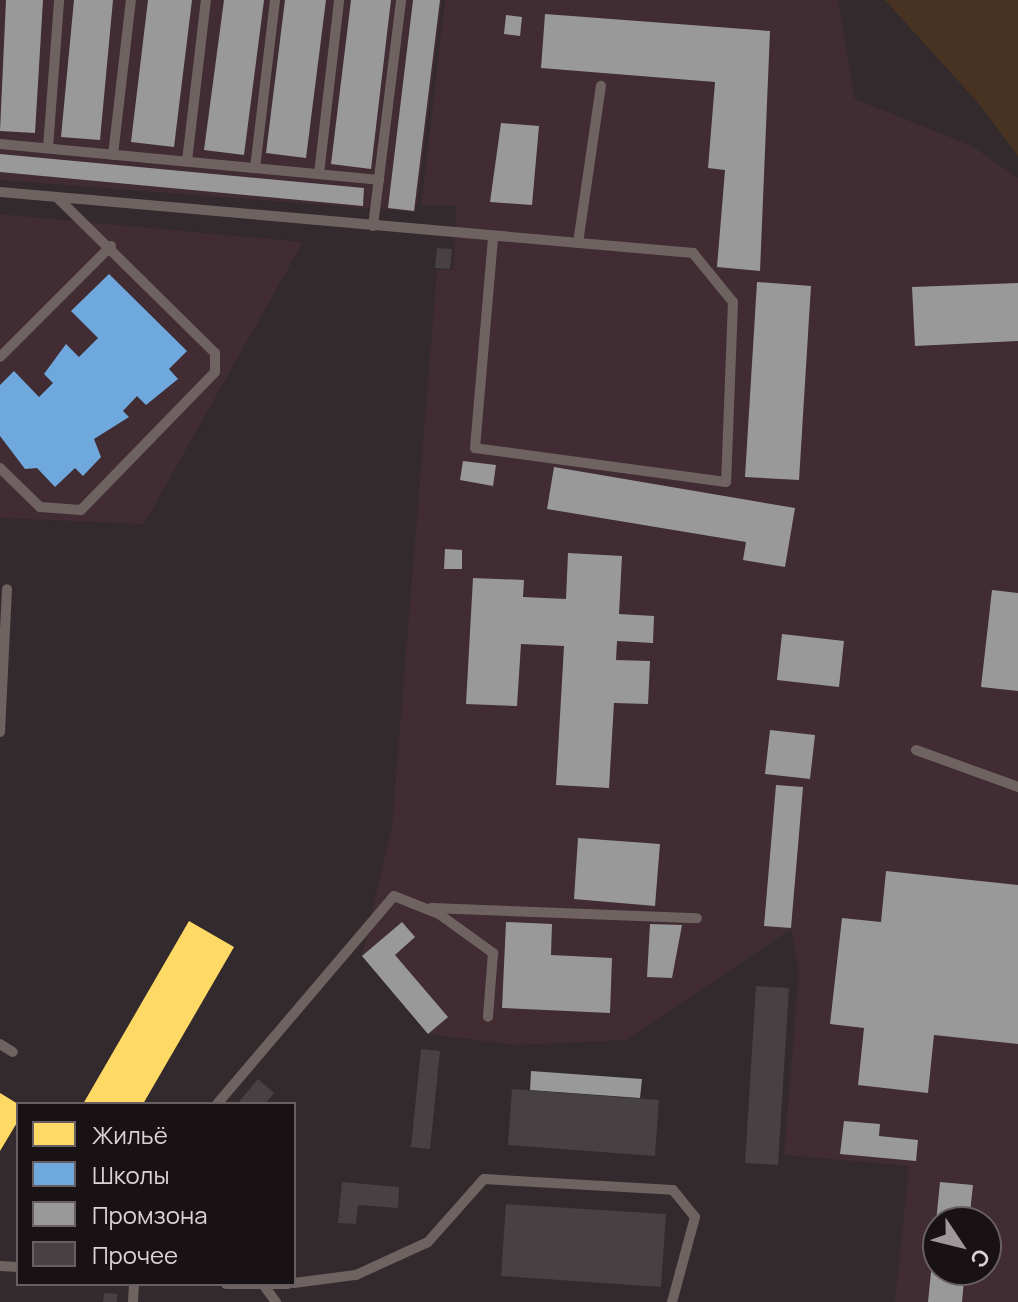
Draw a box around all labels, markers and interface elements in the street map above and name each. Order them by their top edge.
legend [16,1102,296,1286]
text: Жильё [92,1118,168,1151]
text: Школы [92,1158,170,1191]
text: Промзона [92,1198,207,1231]
north arrow [922,1206,1002,1286]
text: Прочее [92,1238,178,1271]
text: С [963,1243,997,1274]

